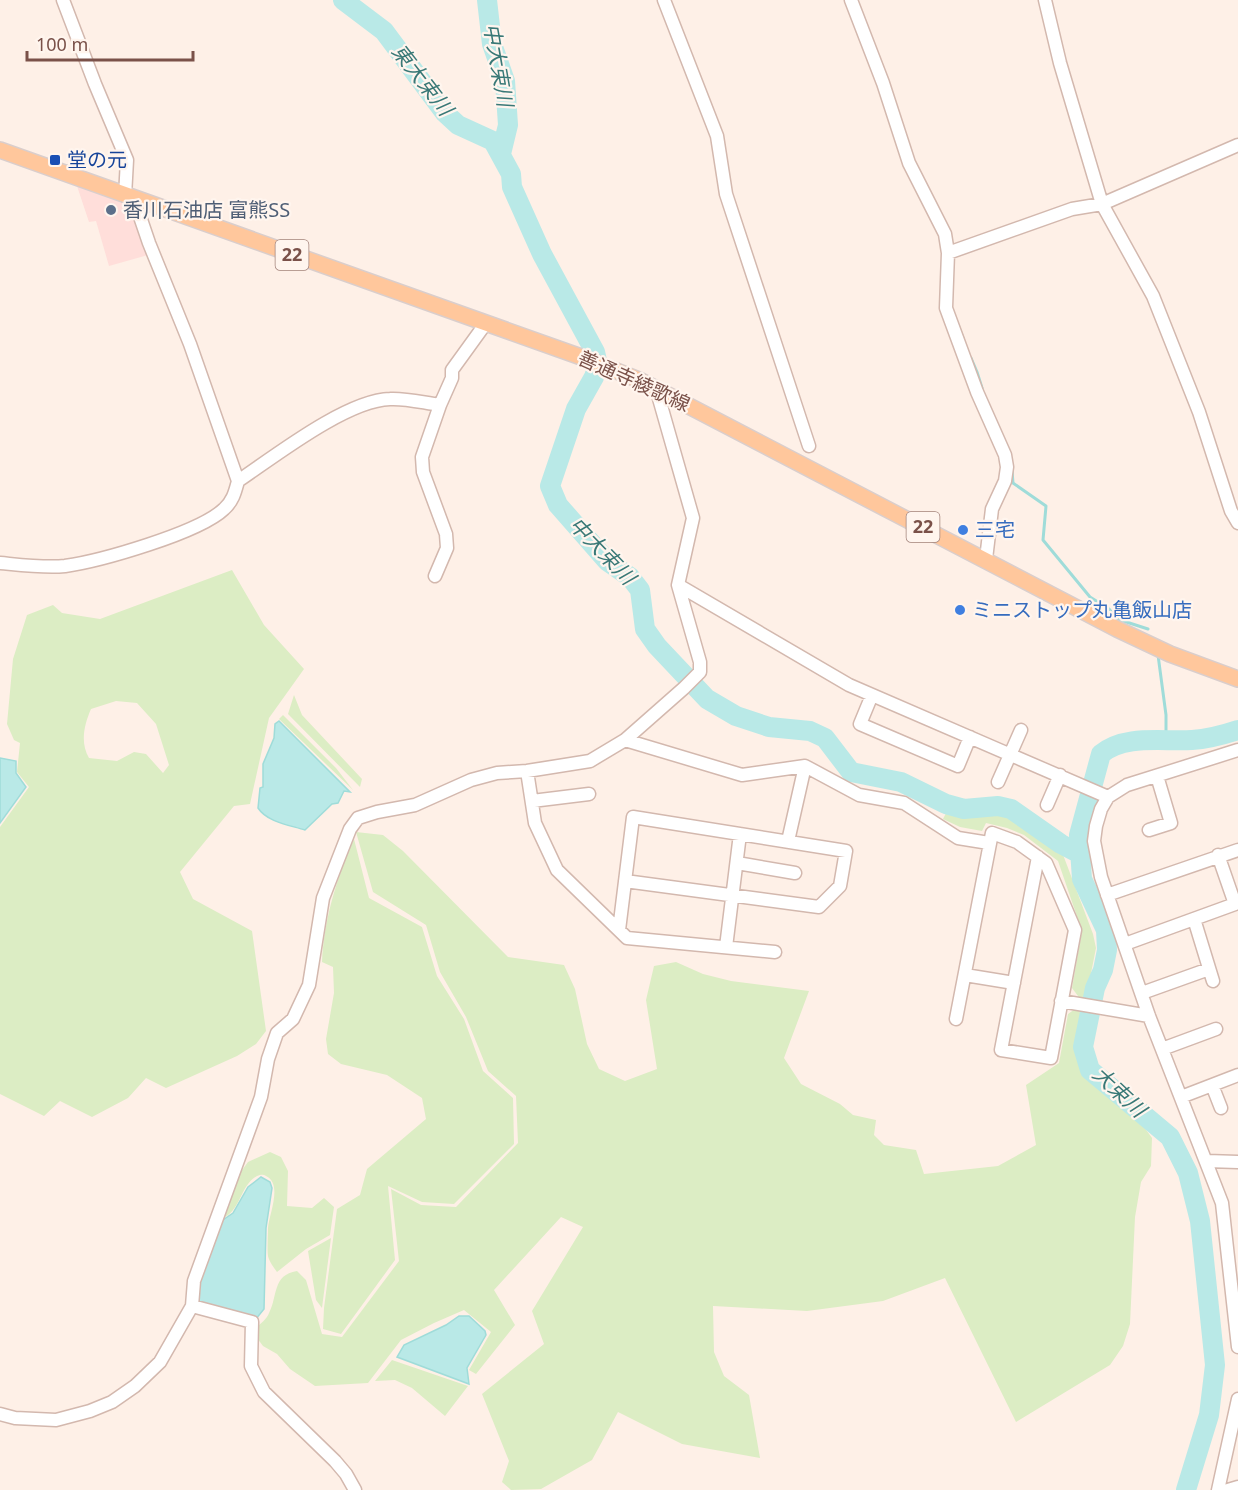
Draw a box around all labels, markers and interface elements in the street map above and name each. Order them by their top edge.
water label: 中大束川 [478,21,520,111]
scale bar [27,24,194,62]
text: 100 m [36,32,88,56]
water label: 東大束川 [386,38,461,123]
place label: 堂の元 [67,146,127,173]
marker: 堂の元 [48,153,62,167]
place label: 香川石油店 富熊SS [123,196,290,223]
marker: 香川石油店 富熊SS [104,203,118,217]
road number: 22 [276,240,308,270]
street label: 善通寺綾歌線 [574,344,695,417]
water label: 中大束川 [563,510,643,592]
road number: 22 [906,512,940,542]
place label: 三宅 [975,516,1015,543]
marker: 三宅 [956,523,970,537]
place label: ミニストップ丸亀飯山店 [972,596,1192,623]
marker: ミニストップ丸亀飯山店 [953,603,967,617]
water label: 大束川 [1087,1060,1154,1124]

